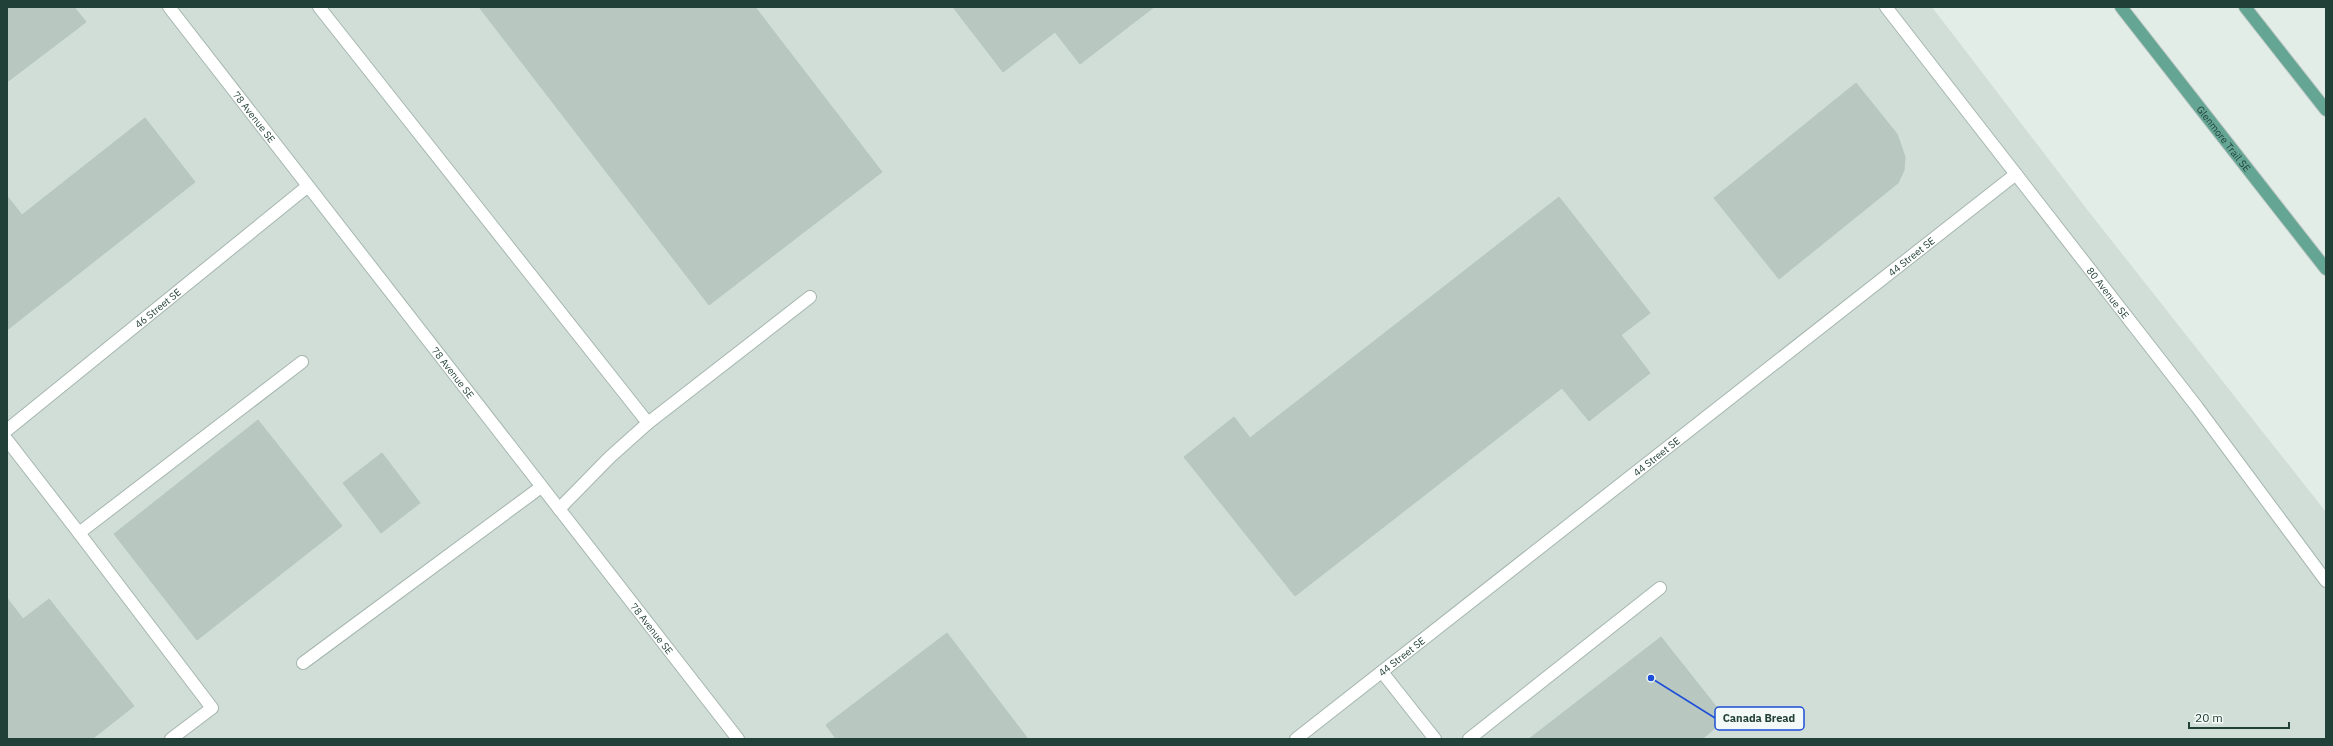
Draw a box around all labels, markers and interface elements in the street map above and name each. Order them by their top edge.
street label: 78 Avenue SE [230,88,279,145]
street label: Glenmore Trail SE [2194,103,2254,174]
street label: 44 Street SE [1885,234,1937,279]
street label: 80 Avenue SE [2084,264,2132,321]
street label: 46 Street SE [132,285,184,330]
street label: 78 Avenue SE [429,344,477,401]
street label: 44 Street SE [1630,434,1682,479]
street label: 78 Avenue SE [628,600,676,657]
street label: 44 Street SE [1375,634,1428,679]
scale bar [2189,704,2289,730]
callout: Canada Bread [1715,707,1804,730]
text: 20 m [2195,710,2223,725]
text: Canada Bread [1723,711,1795,725]

